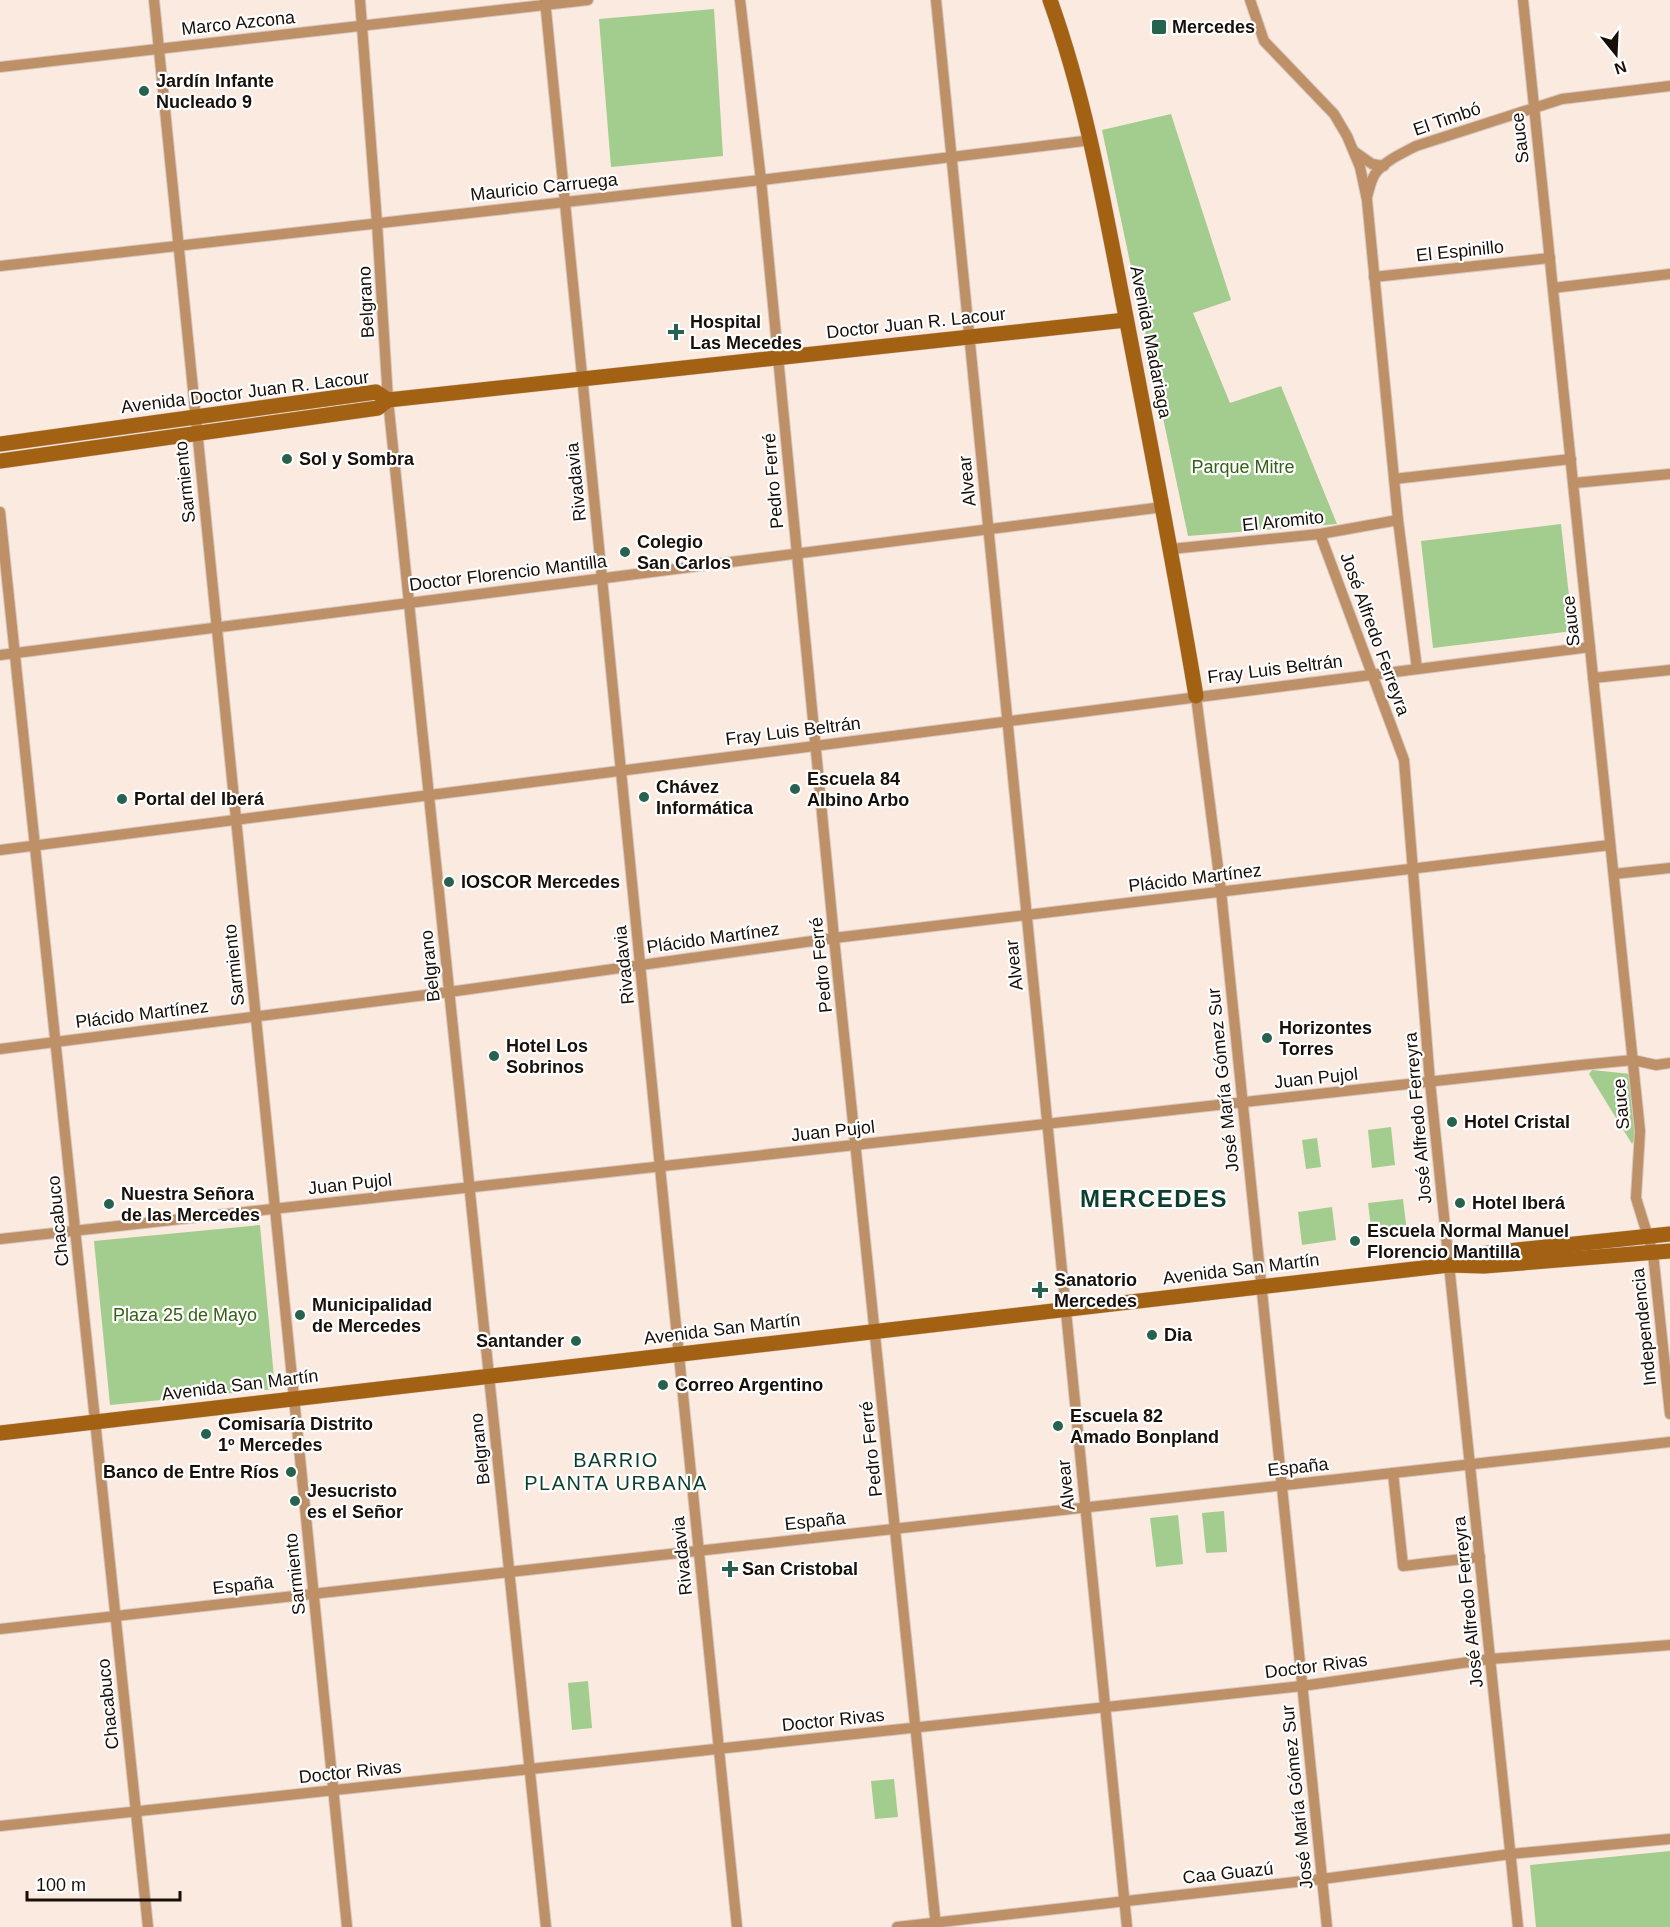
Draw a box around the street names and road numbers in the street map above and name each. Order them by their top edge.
street label: Marco Azcona [180,7,297,39]
street label: El Timbó [1411,98,1483,140]
street label: Sauce [1507,112,1533,164]
street label: Mauricio Carruega [469,169,620,205]
street label: El Espinillo [1415,236,1505,266]
street label: Avenida Madariaga [1126,264,1176,421]
street label: Belgrano [354,265,378,339]
street label: Doctor Juan R. Lacour [825,304,1007,342]
street label: Avenida Doctor Juan R. Lacour [120,367,370,417]
street label: Pedro Ferré [759,432,787,530]
street label: Sarmiento [171,440,199,524]
street label: Rivadavia [562,441,590,522]
street label: Alvear [954,455,980,507]
street label: El Aromito [1241,507,1325,535]
street label: José Alfredo Ferreyra [1336,550,1414,719]
street label: Doctor Florencio Mantilla [408,551,609,595]
street label: Sauce [1558,595,1584,647]
street label: Fray Luis Beltrán [1206,651,1344,687]
street label: Fray Luis Beltrán [724,713,862,749]
street label: Plácido Martínez [1127,860,1263,896]
street label: Pedro Ferré [806,916,836,1014]
street label: Plácido Martínez [645,919,781,957]
street label: Sarmiento [220,923,248,1007]
street label: Rivadavia [610,924,638,1005]
street label: Belgrano [416,929,444,1003]
street label: Alvear [1001,939,1027,991]
street label: José María Gómez Sur [1203,987,1243,1173]
street label: Plácido Martínez [74,996,210,1032]
street label: José Alfredo Ferreyra [1400,1030,1435,1205]
street label: Juan Pujol [1273,1064,1359,1092]
street label: Sauce [1609,1078,1633,1130]
street label: Juan Pujol [790,1117,876,1145]
street label: Juan Pujol [307,1170,393,1198]
street label: Chacabuco [43,1175,73,1267]
street label: Avenida San Martín [1161,1249,1321,1289]
street label: Independencia [1628,1266,1660,1387]
street label: Avenida San Martín [642,1309,802,1349]
street label: Avenida San Martín [160,1365,320,1405]
street label: Pedro Ferré [856,1400,886,1498]
street label: Belgrano [466,1412,494,1486]
street label: España [1267,1454,1330,1480]
street label: Alvear [1053,1459,1079,1511]
street label: España [784,1508,847,1534]
street label: José Alfredo Ferreyra [1449,1514,1487,1689]
street label: Rivadavia [668,1515,696,1596]
street label: Sarmiento [281,1532,309,1616]
street label: España [212,1572,275,1598]
street label: Doctor Rivas [1264,1650,1368,1682]
street label: Chacabuco [93,1658,123,1750]
street label: José María Gómez Sur [1277,1704,1317,1890]
street label: Doctor Rivas [781,1705,885,1735]
street label: Doctor Rivas [298,1757,402,1787]
street label: Caa Guazú [1182,1858,1274,1888]

